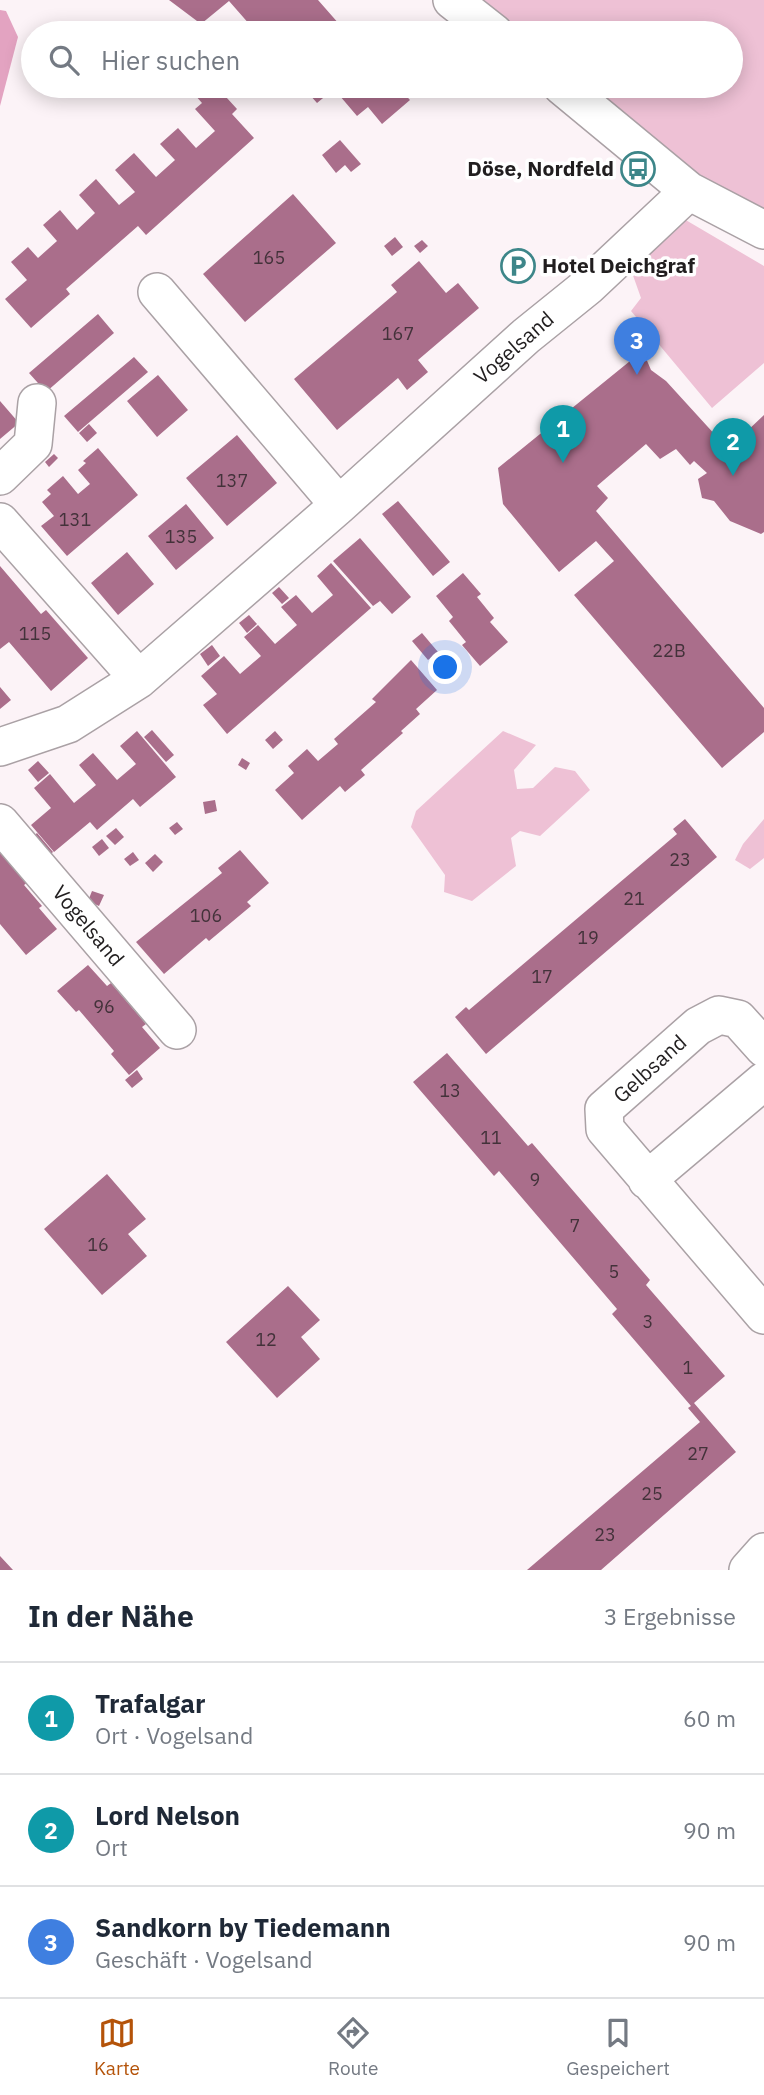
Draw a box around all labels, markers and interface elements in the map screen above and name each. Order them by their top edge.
search box [21,21,743,98]
icon: search [45,41,83,79]
text: Hier suchen [101,43,240,77]
bus stop icon: Döse, Nordfeld [619,150,657,188]
place label: Döse, Nordfeld [467,154,614,182]
house number: 165 [253,246,285,269]
parking icon: Hotel Deichgraf [499,247,537,285]
place label: Hotel Deichgraf [542,251,696,279]
street label: Vogelsand [467,305,559,390]
pin: 3 [614,317,660,375]
house number: 167 [382,322,414,345]
pin: 1 [540,405,586,463]
pin: 2 [710,418,756,476]
house number: 137 [216,469,248,492]
house number: 131 [59,508,91,531]
house number: 135 [165,525,197,548]
house number: 115 [19,622,51,645]
house number: 22B [652,639,686,662]
your location [428,650,462,684]
house number: 23 [669,848,691,871]
street label: Vogelsand [47,879,131,972]
house number: 21 [623,887,645,910]
house number: 106 [190,904,222,927]
house number: 19 [577,926,599,949]
house number: 17 [531,965,553,988]
house number: 96 [93,995,115,1018]
street label: Gelbsand [607,1028,692,1109]
house number: 13 [439,1079,461,1102]
house number: 11 [480,1126,502,1149]
house number: 9 [530,1168,540,1191]
house number: 7 [570,1214,580,1237]
house number: 16 [87,1233,109,1256]
house number: 5 [609,1260,619,1283]
house number: 3 [643,1310,653,1333]
house number: 12 [255,1328,277,1351]
house number: 1 [683,1356,693,1379]
house number: 27 [687,1442,709,1465]
house number: 25 [641,1482,663,1505]
house number: 23 [594,1523,616,1546]
text: In der Nähe [28,1596,194,1635]
text: 3 Ergebnisse [604,1601,736,1631]
text: Trafalgar [95,1686,206,1720]
text: 1 [44,1703,58,1733]
text: 60 m [683,1703,736,1733]
text: Ort · Vogelsand [95,1720,253,1750]
text: Lord Nelson [95,1798,240,1832]
text: 2 [44,1815,58,1845]
text: 90 m [683,1815,736,1845]
text: Ort [95,1832,128,1862]
text: Sandkorn by Tiedemann [95,1910,391,1944]
text: 3 [44,1927,58,1957]
text: 90 m [683,1927,736,1957]
text: Geschäft · Vogelsand [95,1944,313,1974]
tab: Karte [94,2014,140,2080]
tab: Route [328,2014,378,2080]
tab: Gespeichert [566,2014,670,2080]

